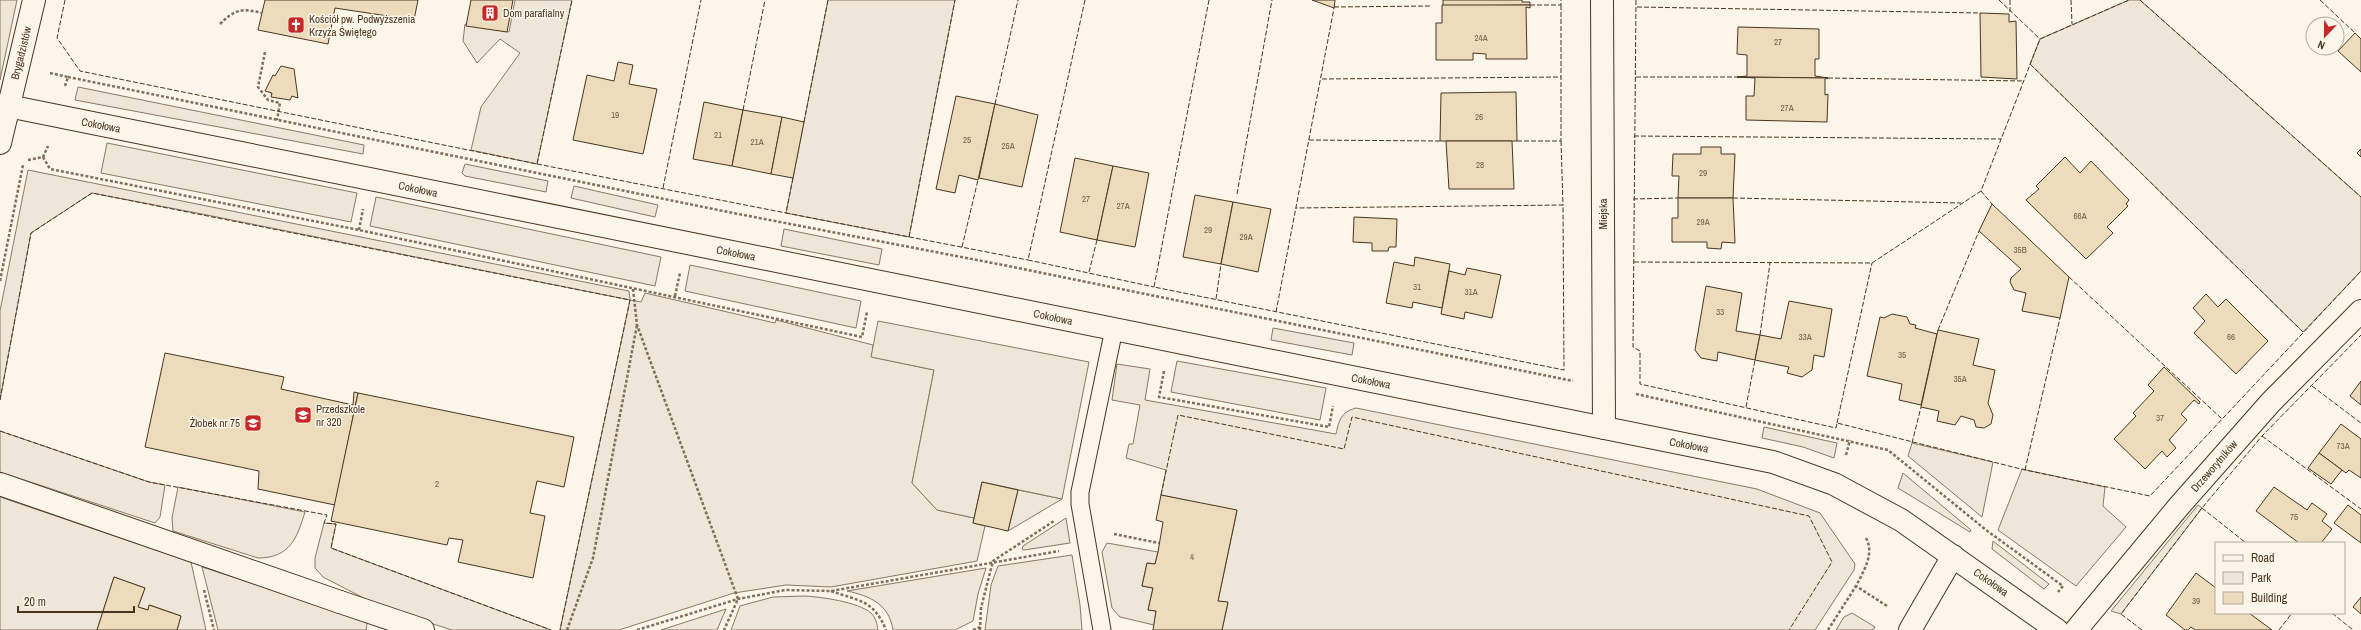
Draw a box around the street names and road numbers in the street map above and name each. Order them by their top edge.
street label: Brygadzistów [8,25,34,81]
street label: Cokołowa [80,114,122,136]
street label: Cokołowa [397,178,439,200]
street label: Miejska [1596,198,1610,230]
street label: Cokołowa [715,242,757,264]
street label: Cokołowa [1032,306,1074,328]
street label: Cokołowa [1350,370,1392,392]
street label: Cokołowa [1668,434,1710,456]
street label: Drzeworytników [2188,437,2241,495]
street label: Cokołowa [1971,565,2011,599]

